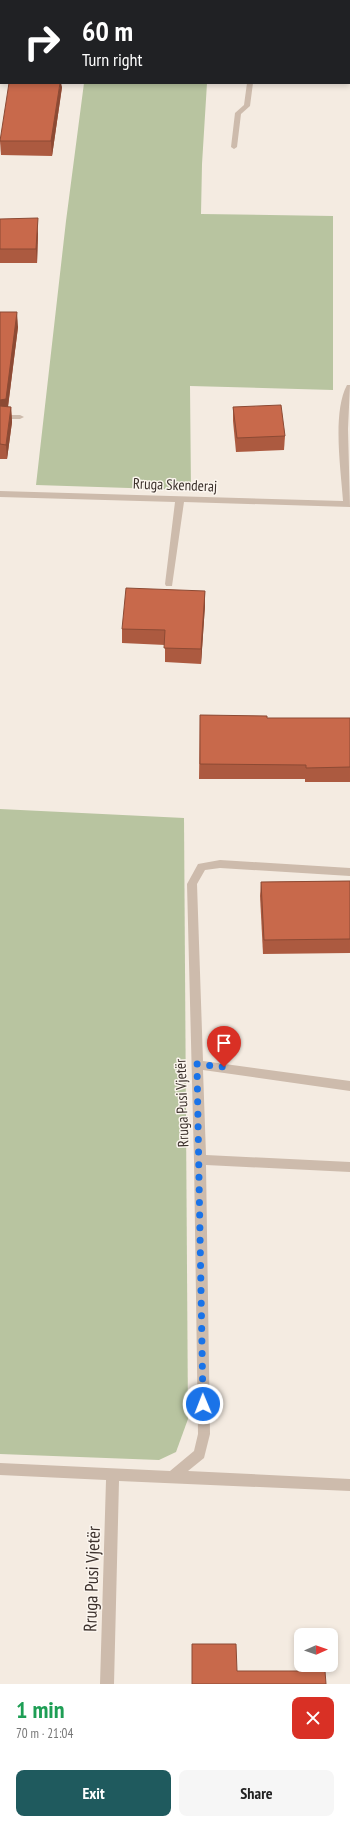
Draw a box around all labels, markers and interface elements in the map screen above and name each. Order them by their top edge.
text: 60 m [82,12,133,49]
icon: right [16,16,68,68]
text: Turn right [82,48,142,71]
street label: Rruga Skenderaj [133,474,218,495]
pin [207,1026,241,1067]
icon: arrive [213,1032,235,1054]
street label: Rruga Pusi Vjetër [170,1058,193,1147]
position arrow [182,1383,224,1425]
street label: Rruga Pusi Vjetër [78,1526,105,1632]
north arrow [294,1628,338,1672]
map controls [294,1628,338,1672]
text: 1 min [16,1694,64,1725]
button: close [292,1697,334,1739]
text: 70 m · 21:04 [16,1725,73,1742]
button: Exit [16,1770,171,1816]
button: Share [179,1770,334,1816]

